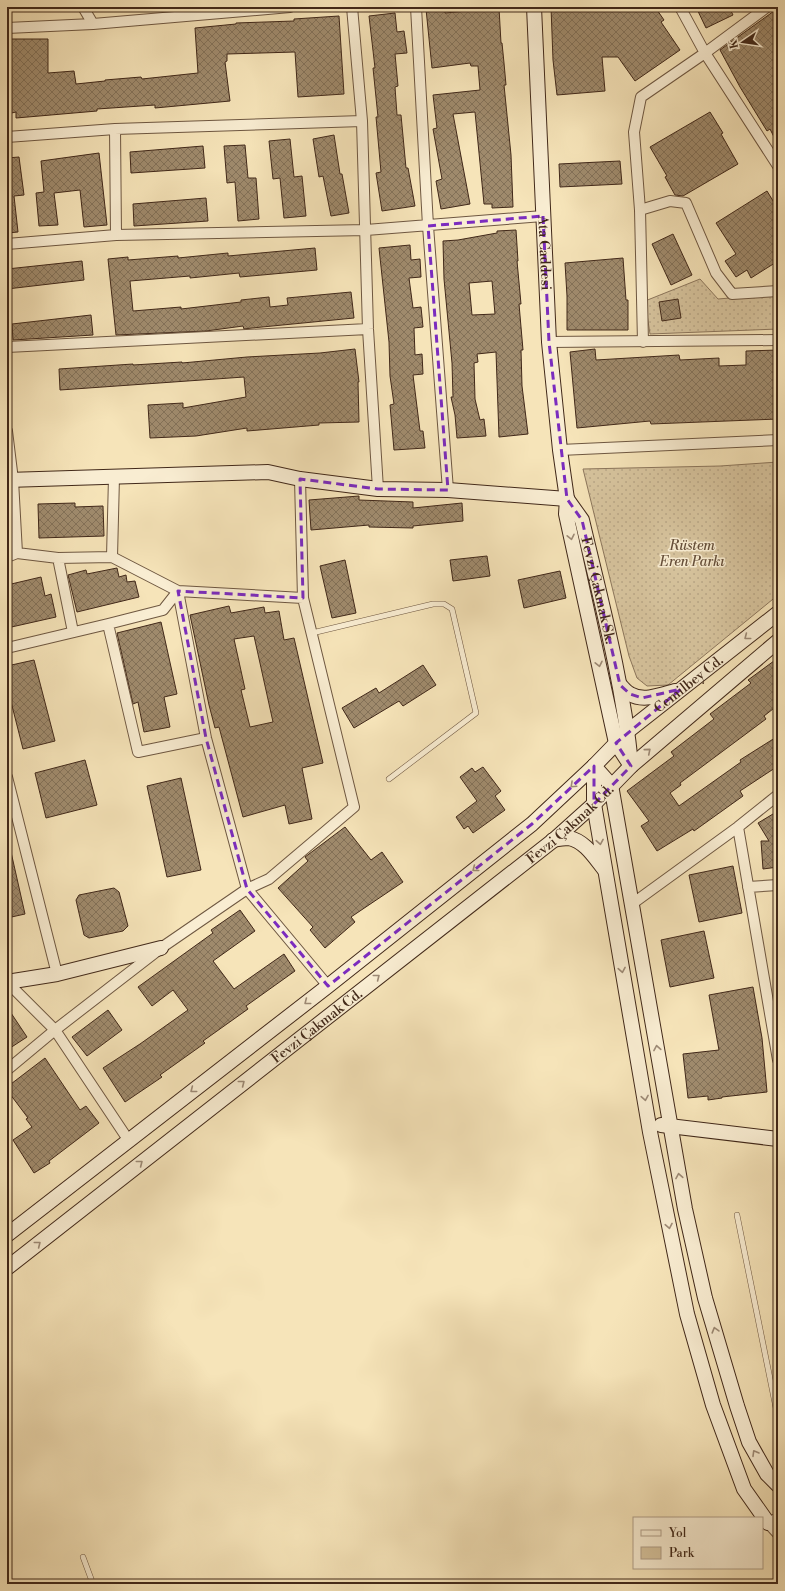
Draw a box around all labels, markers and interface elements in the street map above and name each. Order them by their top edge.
north arrow [723,22,763,62]
text: K [726,37,742,50]
street label: Ata Caddesi [533,214,555,291]
one-way arrow [566,534,574,540]
street label: Fevzi Çakmak Sk. [576,535,619,646]
park label: Rüstem Eren Parkı [658,537,725,571]
one-way arrow [745,632,752,639]
street label: Cemilbey Cd. [651,652,727,717]
one-way arrow [594,661,602,667]
one-way arrow [644,749,651,756]
one-way arrow [571,780,578,787]
street label: Fevzi Çakmak Cd. [523,781,618,868]
one-way arrow [595,839,604,845]
one-way arrow [472,865,479,872]
one-way arrow [618,967,626,973]
one-way arrow [373,975,380,982]
street label: Fevzi Çakmak Cd. [268,985,366,1068]
one-way arrow [304,997,311,1004]
one-way arrow [653,1045,661,1051]
one-way arrow [238,1081,245,1088]
one-way arrow [191,1086,198,1093]
one-way arrow [640,1095,648,1102]
one-way arrow [135,1161,142,1168]
one-way arrow [675,1173,684,1179]
one-way arrow [664,1223,673,1229]
one-way arrow [33,1242,40,1249]
one-way arrow [711,1327,720,1334]
one-way arrow [753,1450,760,1457]
legend [633,1517,763,1569]
text: Yol [668,1526,687,1541]
text: Park [669,1546,695,1561]

